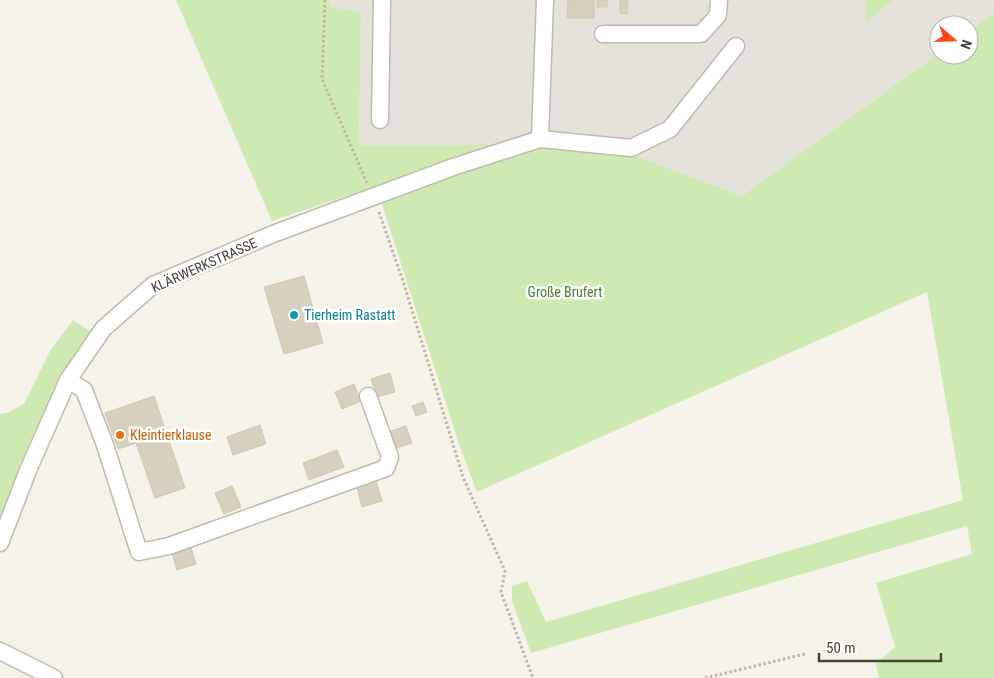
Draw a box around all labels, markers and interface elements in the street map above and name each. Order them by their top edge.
north arrow [929,15,979,65]
text: N [957,38,975,51]
street label: KLÄRWERKSTRASSE [149,234,259,296]
park label: Große Brufert [528,284,602,300]
place label: Tierheim Rastatt [304,307,395,323]
marker: Tierheim Rastatt [288,309,300,321]
place label: Kleintierklause [130,427,212,443]
marker: Kleintierklause [114,429,126,441]
scale bar [819,630,942,662]
text: 50 m [826,639,856,657]

